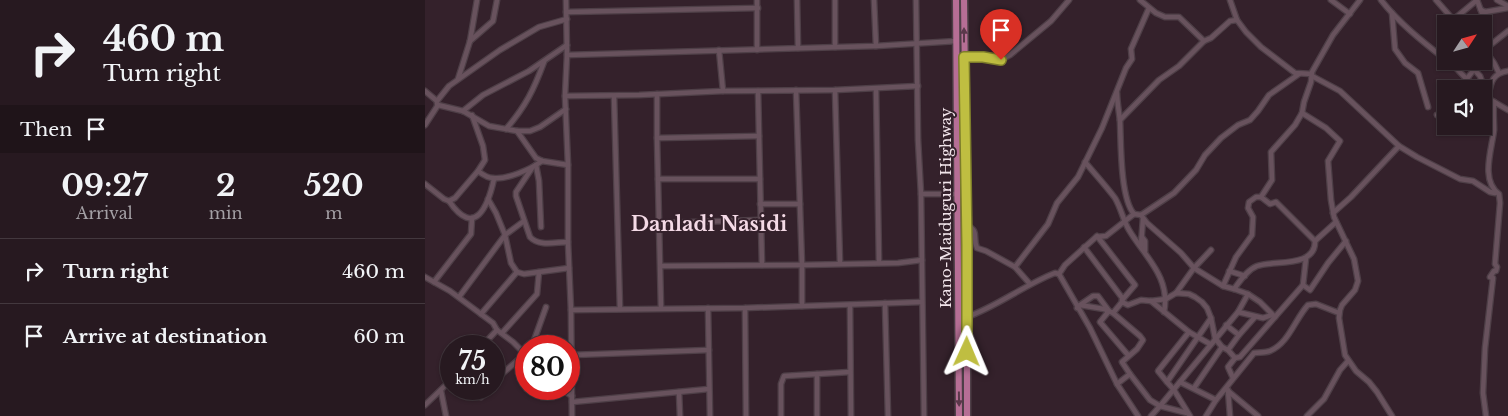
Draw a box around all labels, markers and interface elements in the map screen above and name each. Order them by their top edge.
pin [980,9,1022,60]
north arrow [1437,15,1493,70]
map controls [1437,15,1492,135]
icon: arrive [987,16,1015,44]
text: 460 m [103,17,224,60]
icon: right [20,20,85,85]
one-way arrow [960,27,968,43]
text: Turn right [103,60,221,87]
button: sound [1437,80,1492,135]
street label: Kano-Maiduguri Highway [936,107,955,308]
icon: arrive [82,115,110,143]
text: Then [20,118,72,141]
text: 09:27 [61,167,148,204]
text: 2 [216,167,235,204]
text: 520 [304,167,364,204]
text: Arrival [76,203,133,223]
text: min [209,203,243,223]
text: m [325,203,342,223]
district label: Danladi Nasidi [631,212,787,236]
icon: right [20,257,48,285]
text: Turn right [63,260,169,283]
text: 460 m [342,260,405,283]
icon: arrive [20,322,48,350]
text: Arrive at destination [63,325,267,348]
text: 60 m [353,325,405,348]
position arrow [940,325,992,377]
speed limit sign: 80 [515,335,580,400]
text: 75 [459,346,486,377]
text: km/h [455,372,490,387]
one-way arrow [955,391,963,407]

